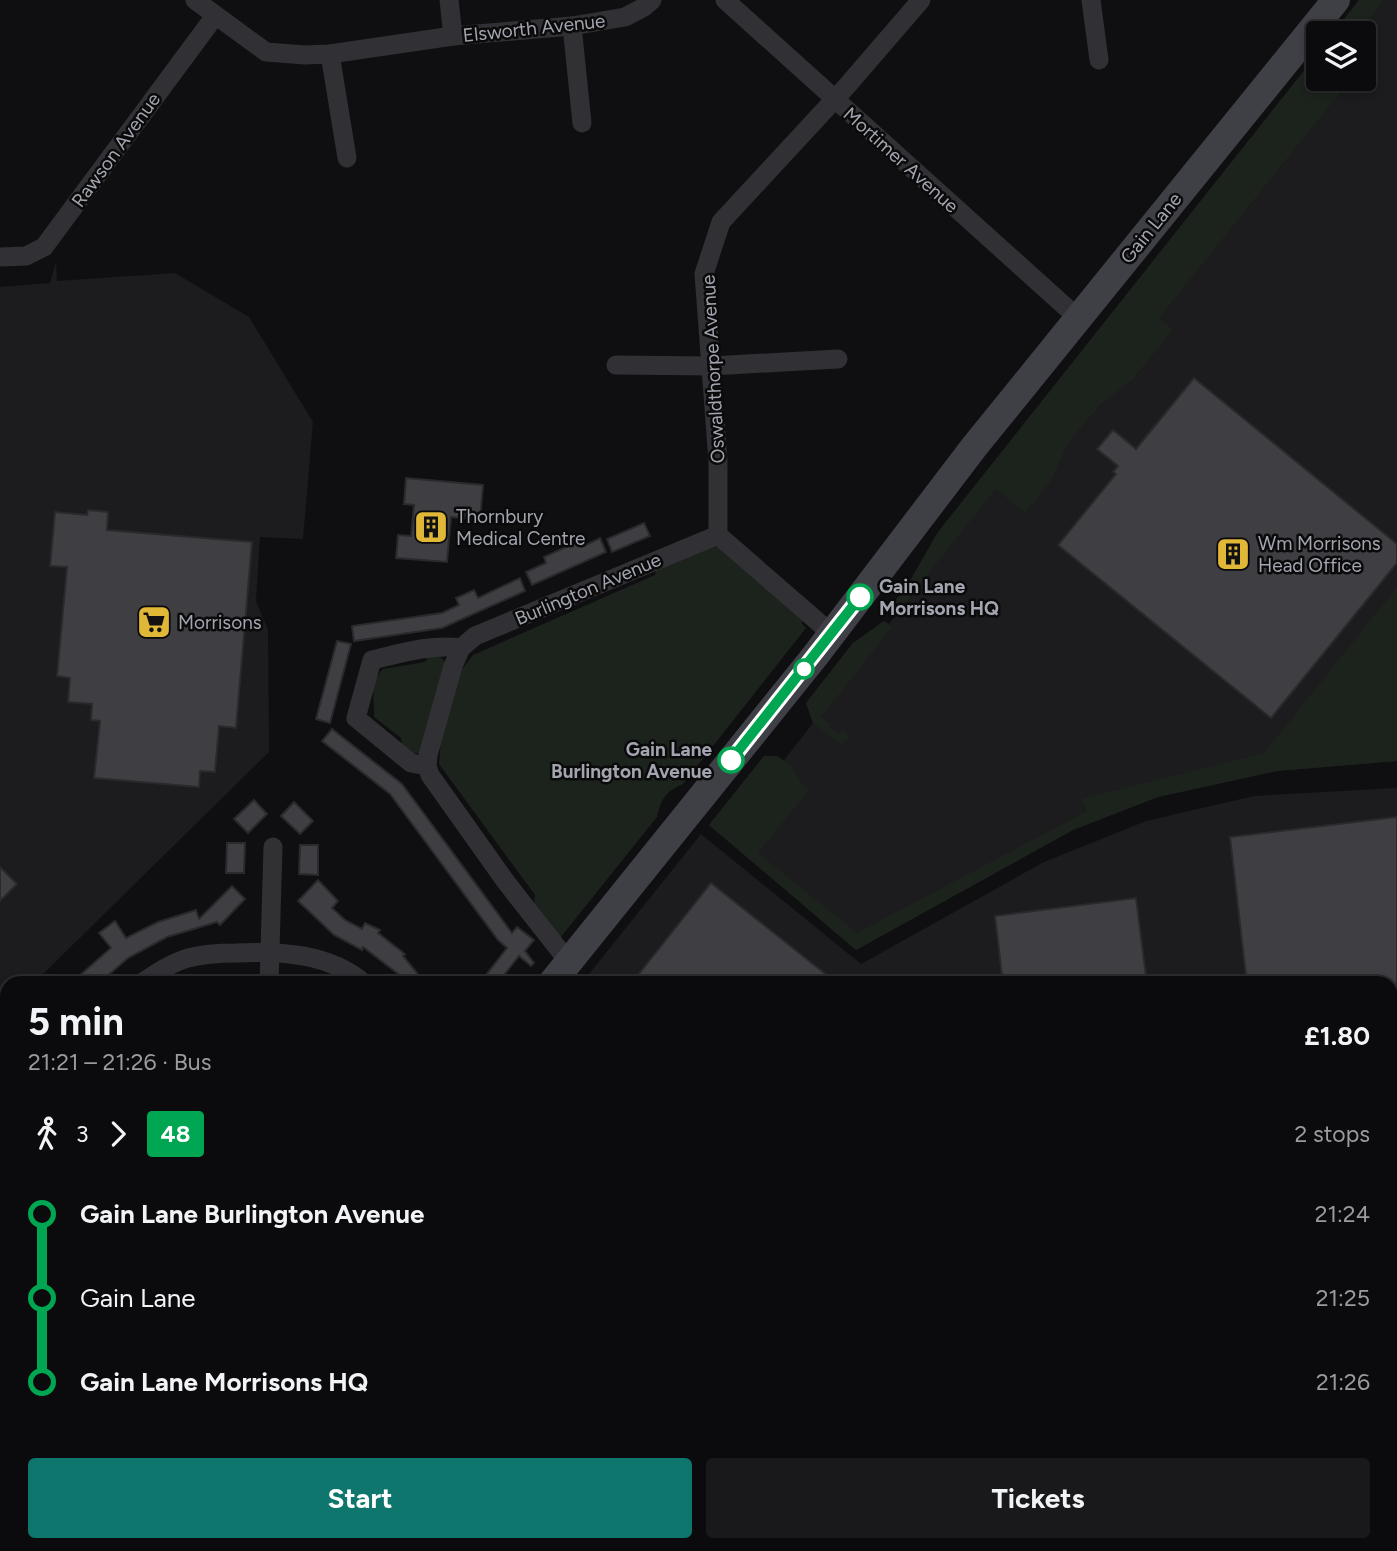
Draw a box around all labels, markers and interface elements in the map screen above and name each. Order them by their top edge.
street label: Elsworth Avenue [462,9,606,47]
map controls [1306,21,1376,91]
button: layers [1306,21,1376,91]
street label: Rawson Avenue [67,88,165,212]
street label: Mortimer Avenue [839,102,963,218]
street label: Gain Lane [1116,188,1186,268]
street label: Oswaldthorpe Avenue [697,274,729,464]
place label: Thornbury Medical Centre [456,505,586,550]
building icon: Thornbury Medical Centre [412,508,450,546]
place label: Wm Morrisons Head Office [1258,532,1381,577]
building icon: Wm Morrisons Head Office [1214,535,1252,573]
street label: Burlington Avenue [511,548,665,630]
place label: Gain Lane Morrisons HQ [879,575,999,620]
marker: Gain Lane Morrisons HQ [847,584,873,610]
supermarket icon: Morrisons [135,603,173,641]
place label: Morrisons [178,611,262,634]
unlabelled marker [794,659,814,679]
place label: Gain Lane Burlington Avenue [551,738,712,783]
marker: Gain Lane Burlington Avenue [718,747,744,773]
text: 5 min [28,999,124,1045]
text: £1.80 [1304,1020,1370,1052]
text: 21:21 – 21:26 · Bus [28,1048,211,1076]
icon: walk [28,1115,66,1153]
icon: forward [99,1115,137,1153]
text: 48 [161,1119,190,1148]
text: 3 [76,1120,89,1148]
text: 2 stops [1294,1120,1370,1148]
text: Gain Lane Burlington Avenue [80,1198,424,1230]
text: 21:24 [1315,1200,1370,1228]
text: Gain Lane [80,1282,195,1314]
text: 21:25 [1316,1284,1370,1312]
text: Gain Lane Morrisons HQ [80,1366,368,1398]
text: 21:26 [1316,1368,1370,1396]
button: Start [28,1458,692,1538]
button: Tickets [706,1458,1370,1538]

